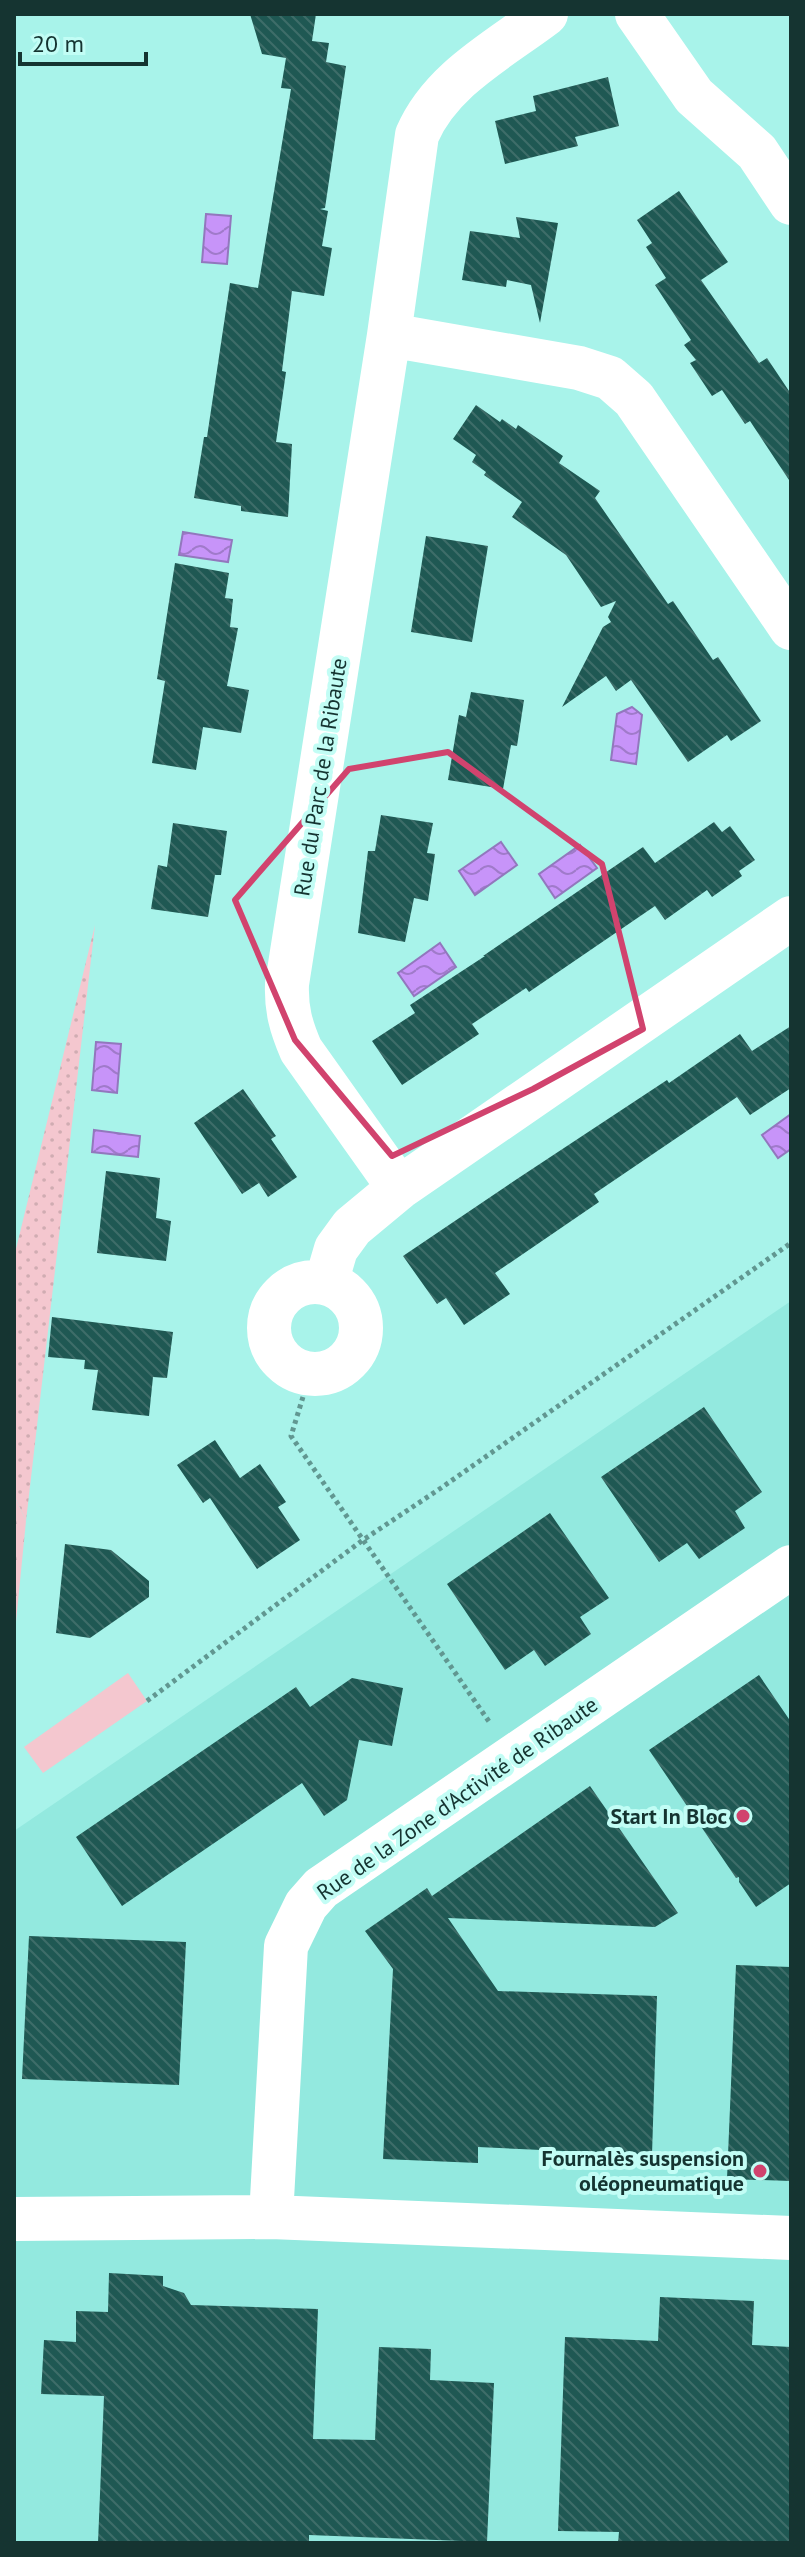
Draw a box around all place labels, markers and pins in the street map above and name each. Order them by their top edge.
place label: Start In Bloc [610,1802,727,1830]
marker: Start In Bloc [734,1807,752,1825]
place label: Fournalès suspension oléopneumatique [542,2144,744,2197]
marker: Fournalès suspension oléopneumatique [751,2162,769,2180]

